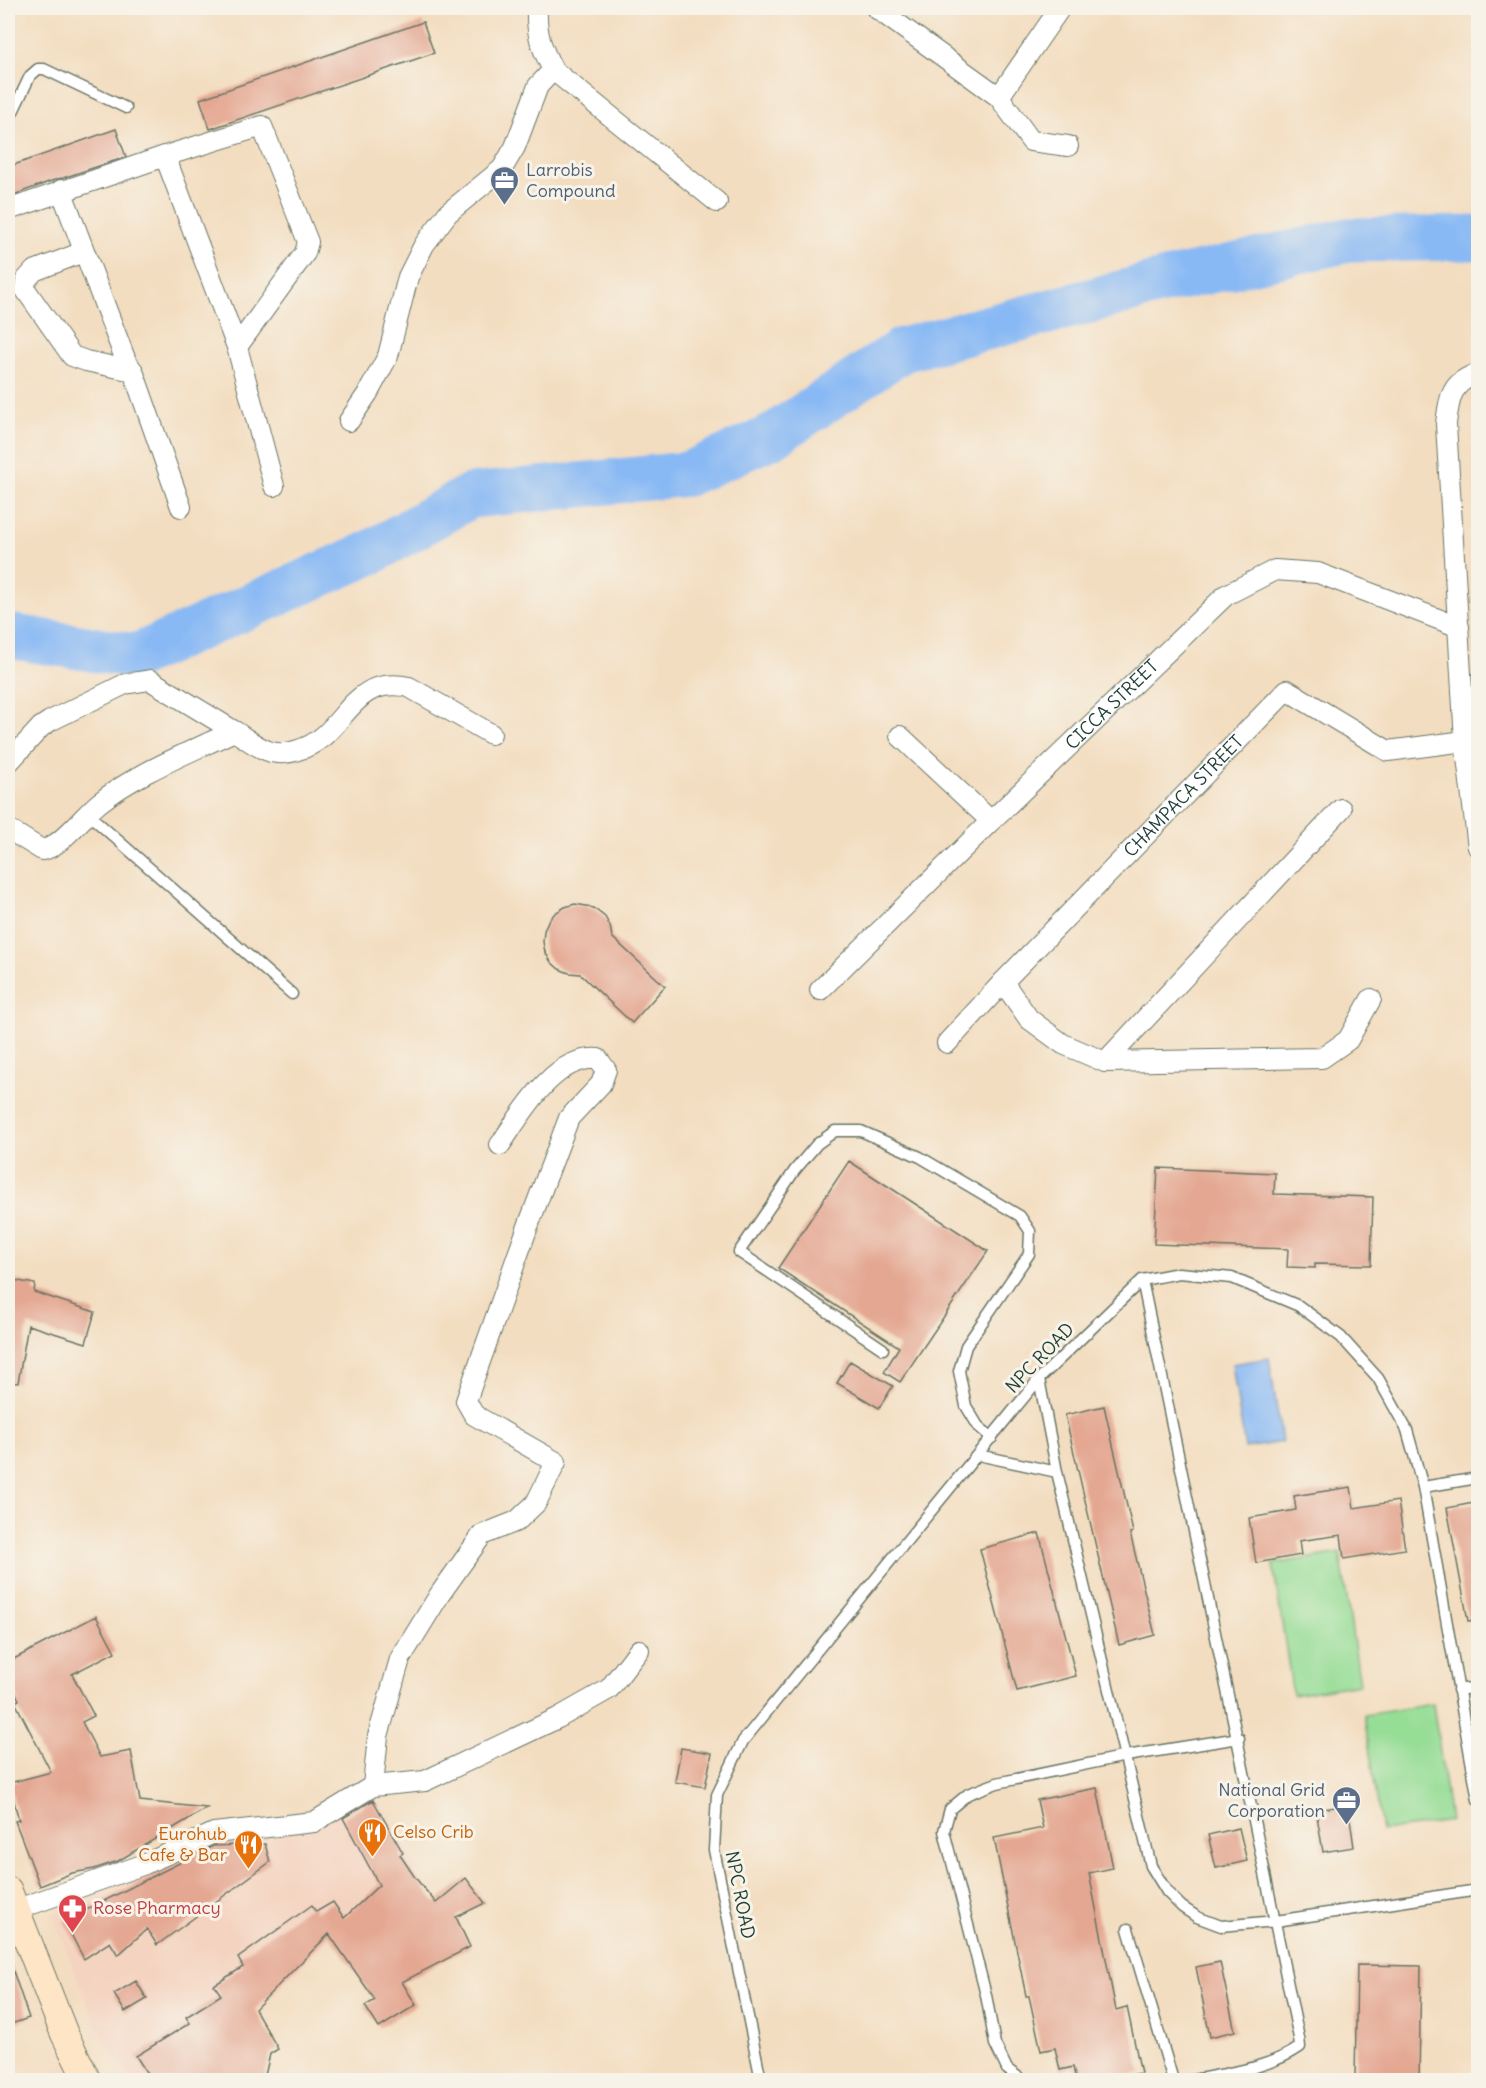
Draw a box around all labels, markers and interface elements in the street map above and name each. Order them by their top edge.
place label: Larrobis Compound [526,158,616,202]
office icon: Larrobis Compound [489,164,521,206]
street label: CICCA STREET [1060,655,1163,754]
street label: CHAMPACA STREET [1119,730,1248,862]
street label: NPC ROAD [1000,1318,1079,1398]
place label: National Grid Corporation [1218,1778,1325,1822]
office icon: National Grid Corporation [1330,1784,1362,1826]
restaurant icon: Celso Crib [356,1816,388,1858]
place label: Celso Crib [393,1820,474,1843]
place label: Eurohub Cafe & Bar [138,1822,228,1866]
restaurant icon: Eurohub Cafe & Bar [232,1828,264,1870]
street label: NPC ROAD [721,1849,760,1941]
pharmacy icon: Rose Pharmacy [56,1892,88,1934]
place label: Rose Pharmacy [93,1896,221,1919]

